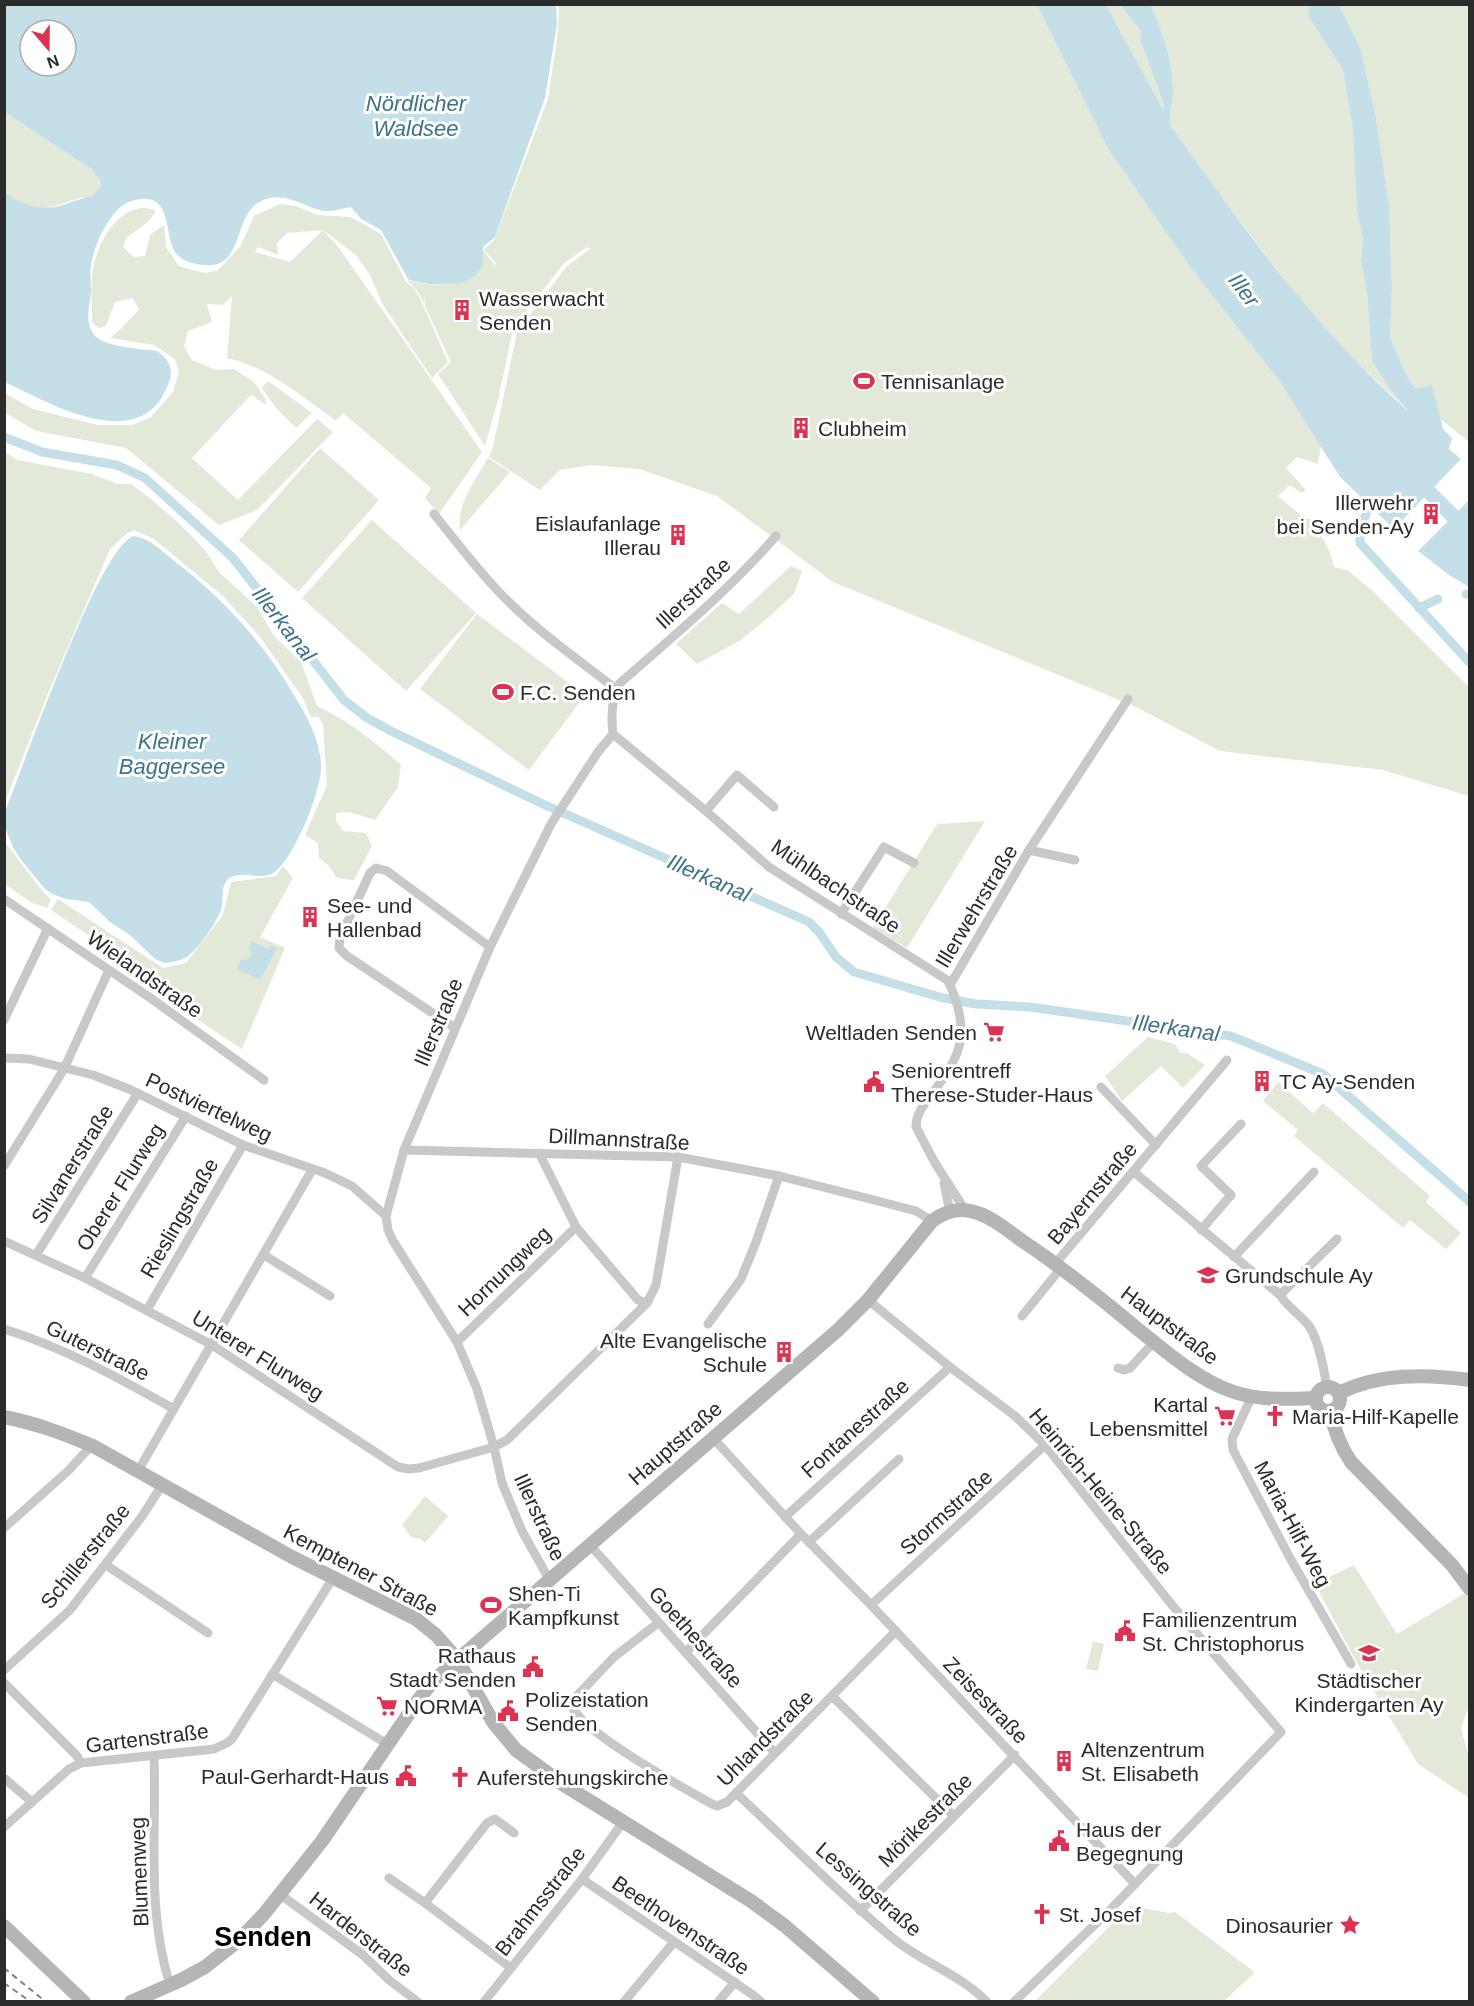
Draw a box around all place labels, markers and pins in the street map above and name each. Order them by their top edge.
place label: Wasserwacht Senden [479,287,604,334]
building icon: Wasserwacht Senden [450,298,474,322]
sports icon: Tennisanlage [852,369,876,393]
place label: Tennisanlage [881,370,1005,393]
building icon: Clubheim [789,416,813,440]
place label: Clubheim [818,417,907,440]
place label: Illerwehr bei Senden-Ay [1277,491,1414,538]
building icon: Illerwehr bei Senden-Ay [1419,502,1443,526]
place label: Eislaufanlage Illerau [535,512,661,559]
building icon: Eislaufanlage Illerau [666,523,690,547]
sports icon: F.C. Senden [491,680,515,704]
place label: F.C. Senden [520,681,636,704]
place label: See- und Hallenbad [327,894,422,941]
building icon: See- und Hallenbad [298,905,322,929]
supermarket icon: Weltladen Senden [982,1020,1006,1044]
place label: Weltladen Senden [806,1021,977,1044]
place label: Seniorentreff Therese-Studer-Haus [891,1059,1093,1106]
building icon: TC Ay-Senden [1250,1069,1274,1093]
public building icon: Seniorentreff Therese-Studer-Haus [862,1070,886,1094]
place label: TC Ay-Senden [1279,1070,1415,1093]
school or university icon: Grundschule Ay [1196,1263,1220,1287]
place label: Grundschule Ay [1225,1264,1373,1287]
place label: Alte Evangelische Schule [600,1329,767,1376]
building icon: Alte Evangelische Schule [772,1340,796,1364]
place label: Kartal Lebensmittel [1089,1393,1208,1440]
supermarket icon: Kartal Lebensmittel [1213,1404,1237,1428]
church icon: Maria-Hilf-Kapelle [1263,1404,1287,1428]
place label: Maria-Hilf-Kapelle [1292,1405,1459,1428]
place label: Shen-Ti Kampfkunst [508,1582,619,1629]
sports icon: Shen-Ti Kampfkunst [479,1593,503,1617]
place label: Familienzentrum St. Christophorus [1142,1608,1304,1655]
public building icon: Familienzentrum St. Christophorus [1113,1619,1137,1643]
school or university icon: Städtischer Kindergarten Ay [1357,1641,1381,1665]
place label: Rathaus Stadt Senden [389,1644,516,1691]
public building icon: Rathaus Stadt Senden [521,1655,545,1679]
place label: Städtischer Kindergarten Ay [1294,1669,1444,1716]
place label: Polizeistation Senden [525,1688,649,1735]
supermarket icon: NORMA [375,1694,399,1718]
place label: NORMA [404,1695,482,1718]
public building icon: Polizeistation Senden [496,1699,520,1723]
place label: Altenzentrum St. Elisabeth [1081,1738,1205,1785]
building icon: Altenzentrum St. Elisabeth [1052,1749,1076,1773]
public building icon: Paul-Gerhardt-Haus [394,1764,418,1788]
place label: Paul-Gerhardt-Haus [201,1765,389,1788]
church icon: Auferstehungskirche [448,1765,472,1789]
place label: Auferstehungskirche [477,1766,668,1789]
place label: Haus der Begegnung [1076,1818,1183,1865]
public building icon: Haus der Begegnung [1047,1829,1071,1853]
church icon: St. Josef [1030,1902,1054,1926]
place label: St. Josef [1059,1903,1141,1926]
place icon: Dinosaurier [1338,1913,1362,1937]
place label: Dinosaurier [1226,1914,1333,1937]

